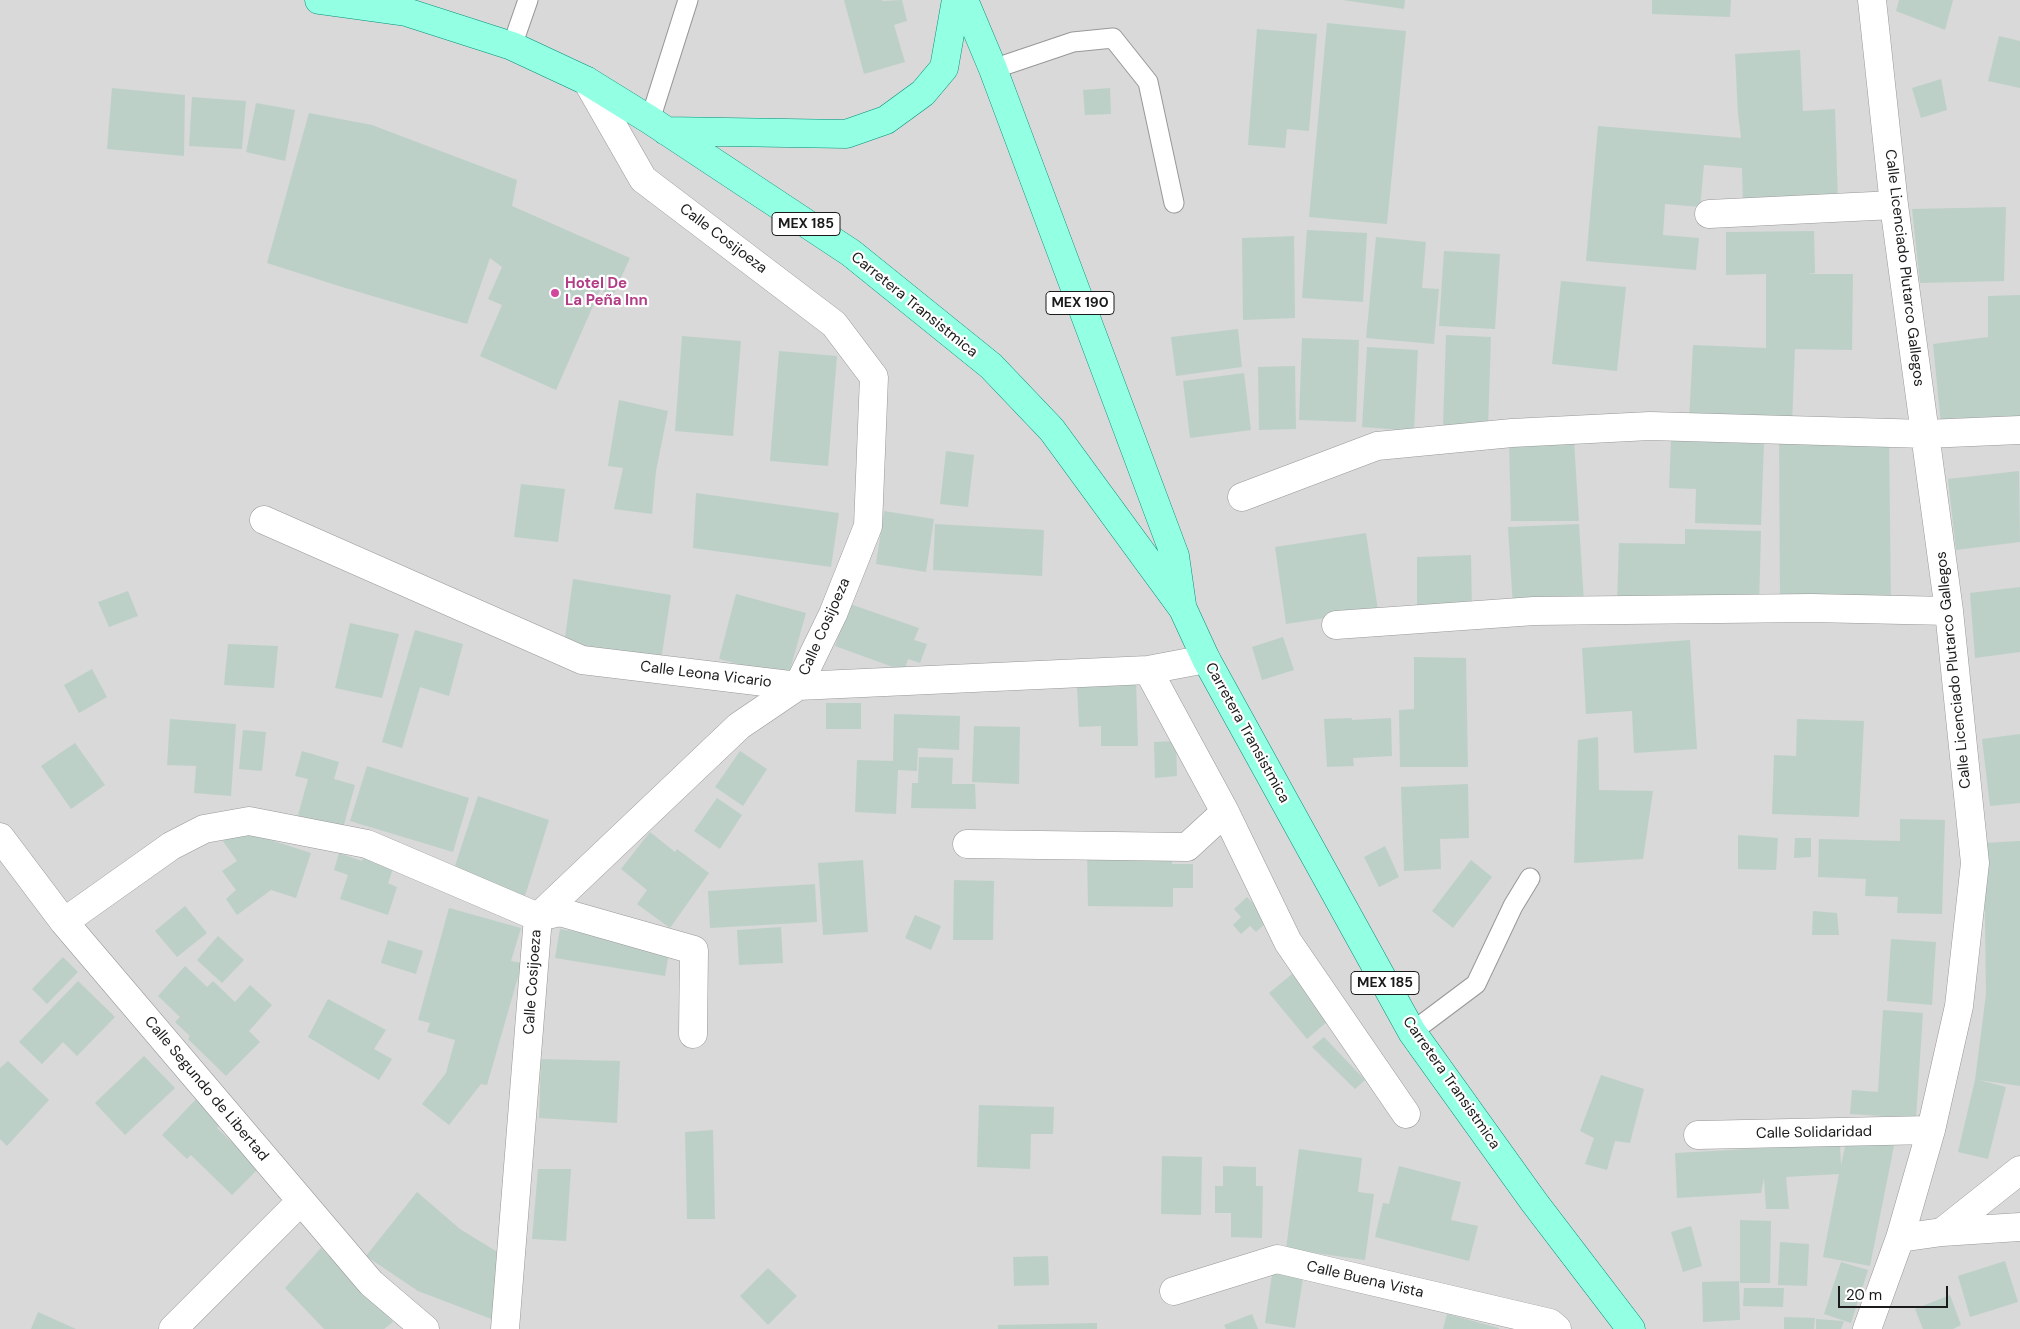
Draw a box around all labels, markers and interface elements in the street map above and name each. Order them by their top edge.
street label: Calle Licenciado Plutarco Gallegos [1881,149,1927,387]
street label: Calle Cosijoeza [676,200,770,278]
road number: MEX 185 [772,212,840,235]
street label: Carretera Transistmica [847,248,981,362]
place label: Hotel De La Peña Inn [565,275,648,310]
marker: Hotel De La Peña Inn [549,287,561,299]
road number: MEX 190 [1046,292,1114,314]
street label: Calle Licenciado Plutarco Gallegos [1933,550,1975,790]
street label: Calle Cosijoeza [795,575,855,679]
street label: Calle Leona Vicario [639,658,773,692]
street label: Carretera Transistmica [1201,660,1293,806]
street label: Calle Cosijoeza [520,929,546,1035]
road number: MEX 185 [1351,971,1419,994]
street label: Calle Segundo de Libertad [140,1013,272,1165]
street label: Carretera Transistmica [1398,1013,1504,1153]
street label: Calle Solidaridad [1756,1123,1872,1143]
street label: Calle Buena Vista [1305,1258,1425,1302]
scale bar [1840,1276,1950,1308]
text: 20 m [1846,1285,1882,1305]

